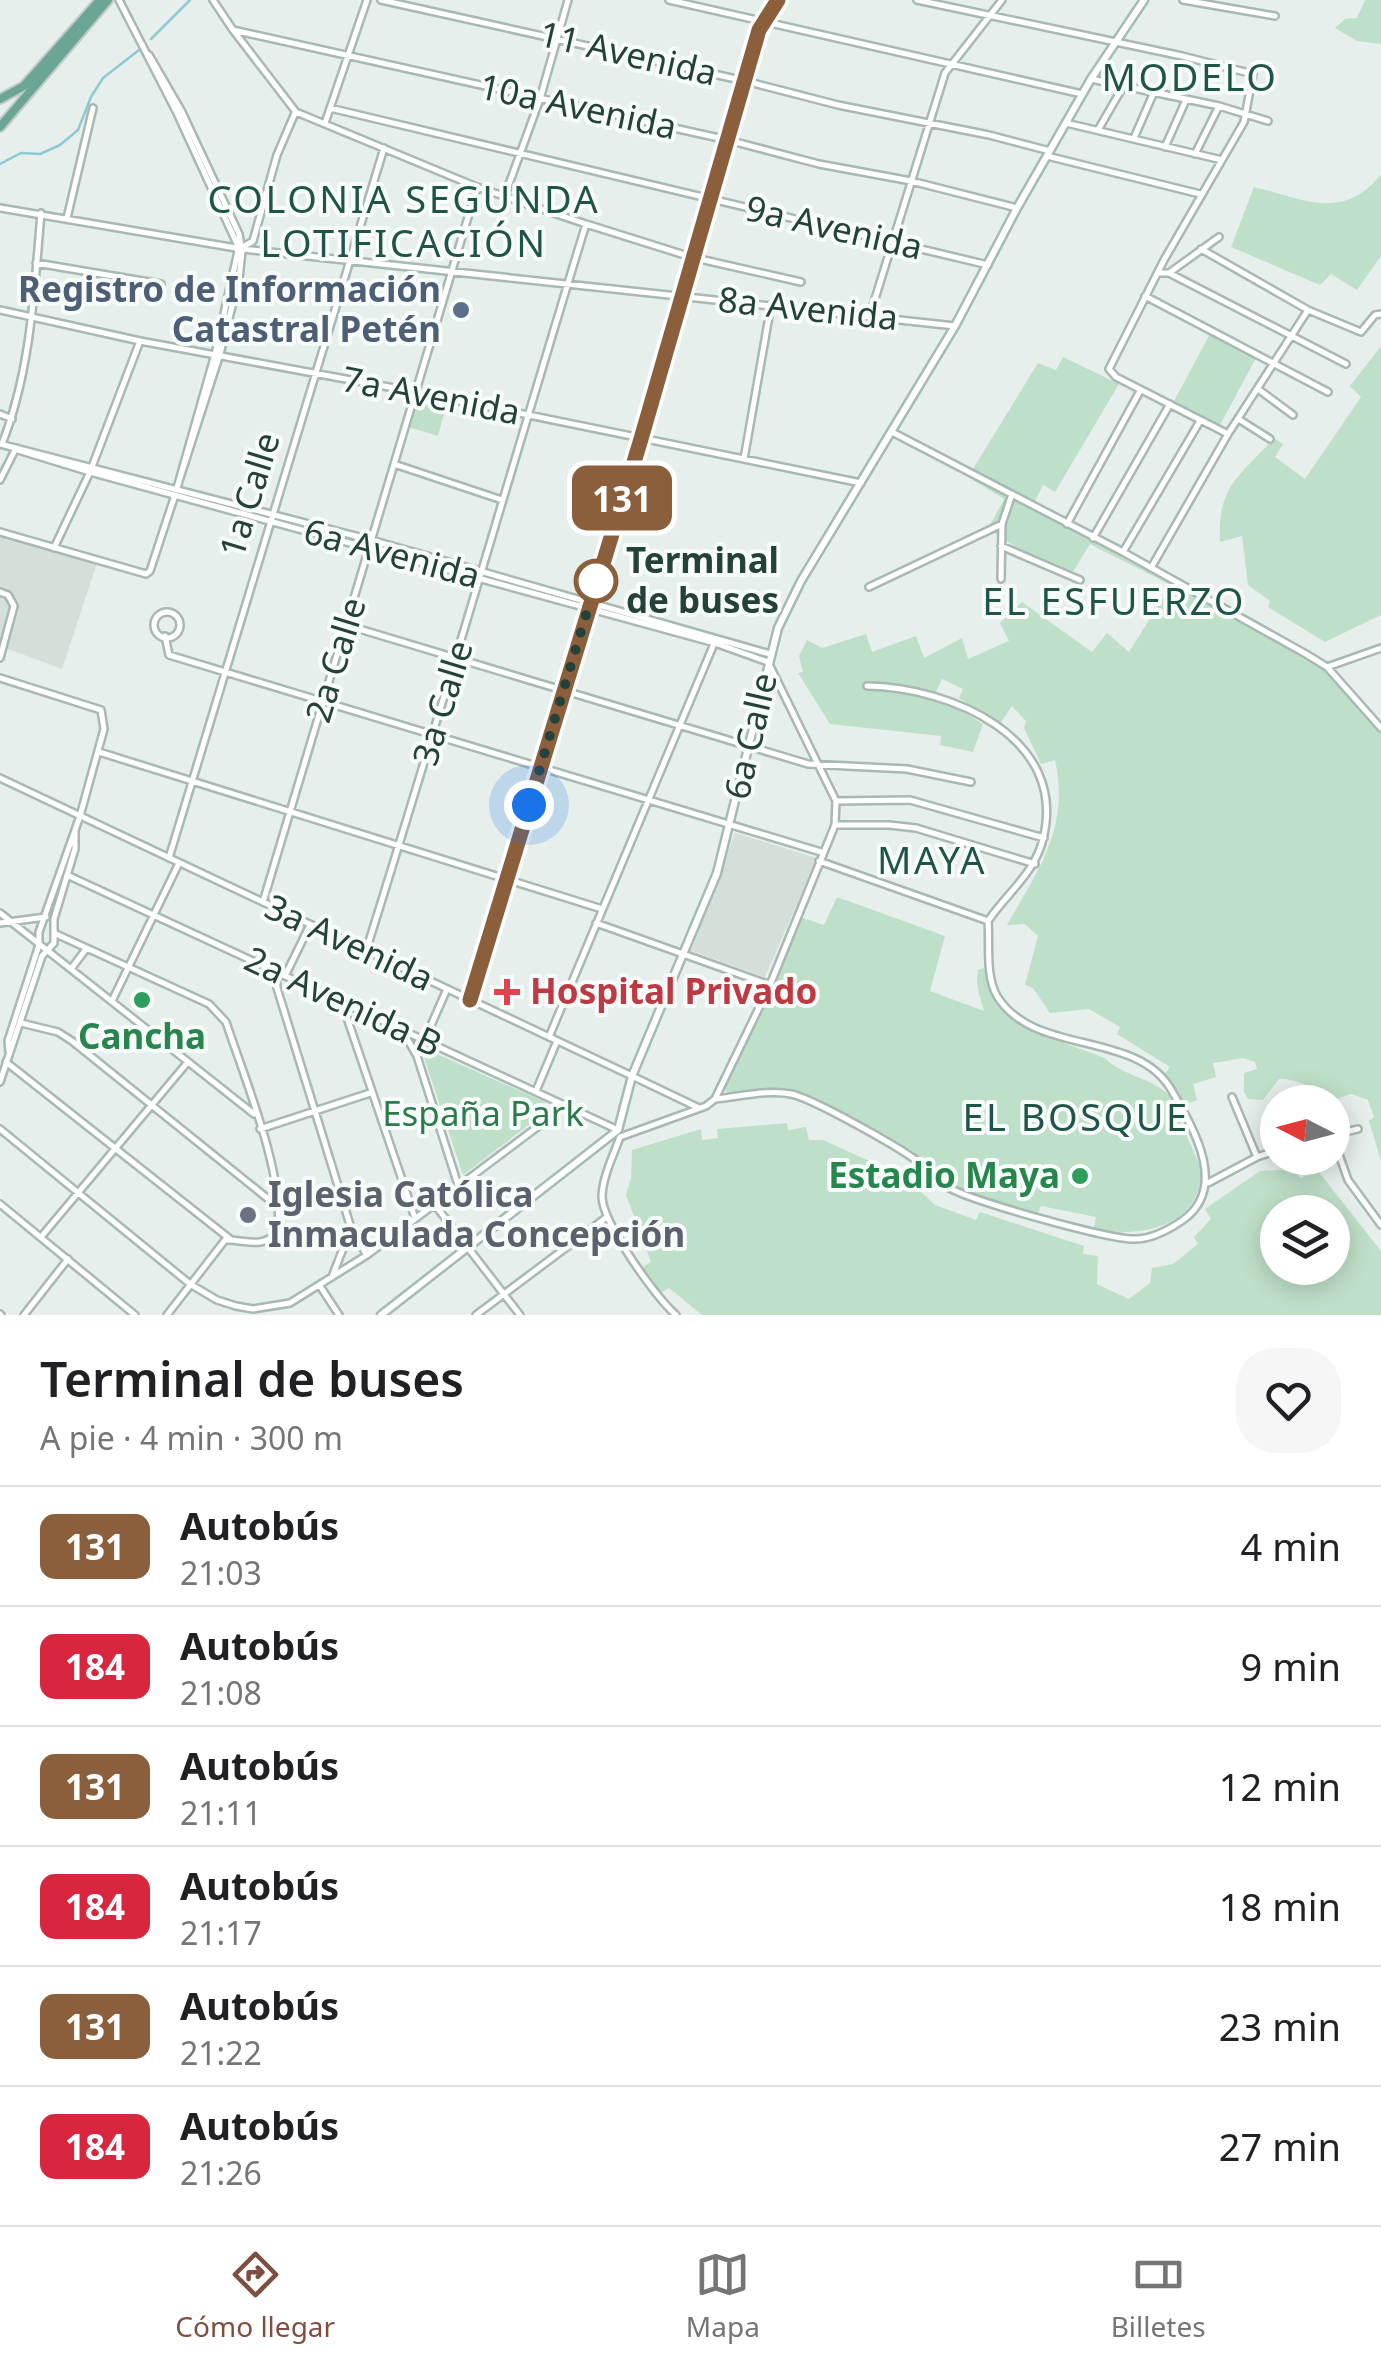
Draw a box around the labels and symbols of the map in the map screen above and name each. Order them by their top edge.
street label: 11 Avenida [535,9,722,96]
district label: MODELO [1102,50,1278,102]
street label: 10a Avenida [475,62,681,149]
district label: COLONIA SEGUNDA LOTIFICACIÓN [208,172,600,268]
street label: 9a Avenida [741,183,928,270]
place label: Registro de Información Catastral Petén [18,265,441,352]
street label: 8a Avenida [716,275,900,340]
marker: Registro de Información Catastral Petén [450,299,472,321]
street label: 7a Avenida [338,354,524,435]
street label: 1a Calle [207,426,290,563]
line badge: 131 [564,466,680,530]
street label: 6a Avenida [299,506,486,599]
place label: Terminal de buses [626,536,779,623]
marker: Terminal de buses [575,560,617,602]
district label: EL ESFUERZO [982,574,1246,626]
street label: 2a Calle [293,591,376,728]
street label: 3a Calle [400,634,483,771]
street label: 6a Calle [712,668,787,803]
your location [504,780,554,830]
district label: MAYA [877,833,987,885]
street label: 3a Avenida [258,882,441,1001]
street label: 2a Avenida B [237,934,450,1067]
place label: Hospital Privado [530,967,817,1014]
marker: Hospital Privado [494,979,520,1005]
marker: Cancha [131,989,153,1011]
place label: Cancha [78,1012,206,1059]
north arrow [1260,1085,1350,1175]
park label: España Park [382,1089,584,1136]
district label: EL BOSQUE [962,1090,1190,1142]
place label: Estadio Maya [828,1151,1060,1198]
marker: Estadio Maya [1069,1165,1091,1187]
place label: Iglesia Católica Inmaculada Concepción [268,1170,685,1257]
marker: Iglesia Católica Inmaculada Concepción [237,1204,259,1226]

